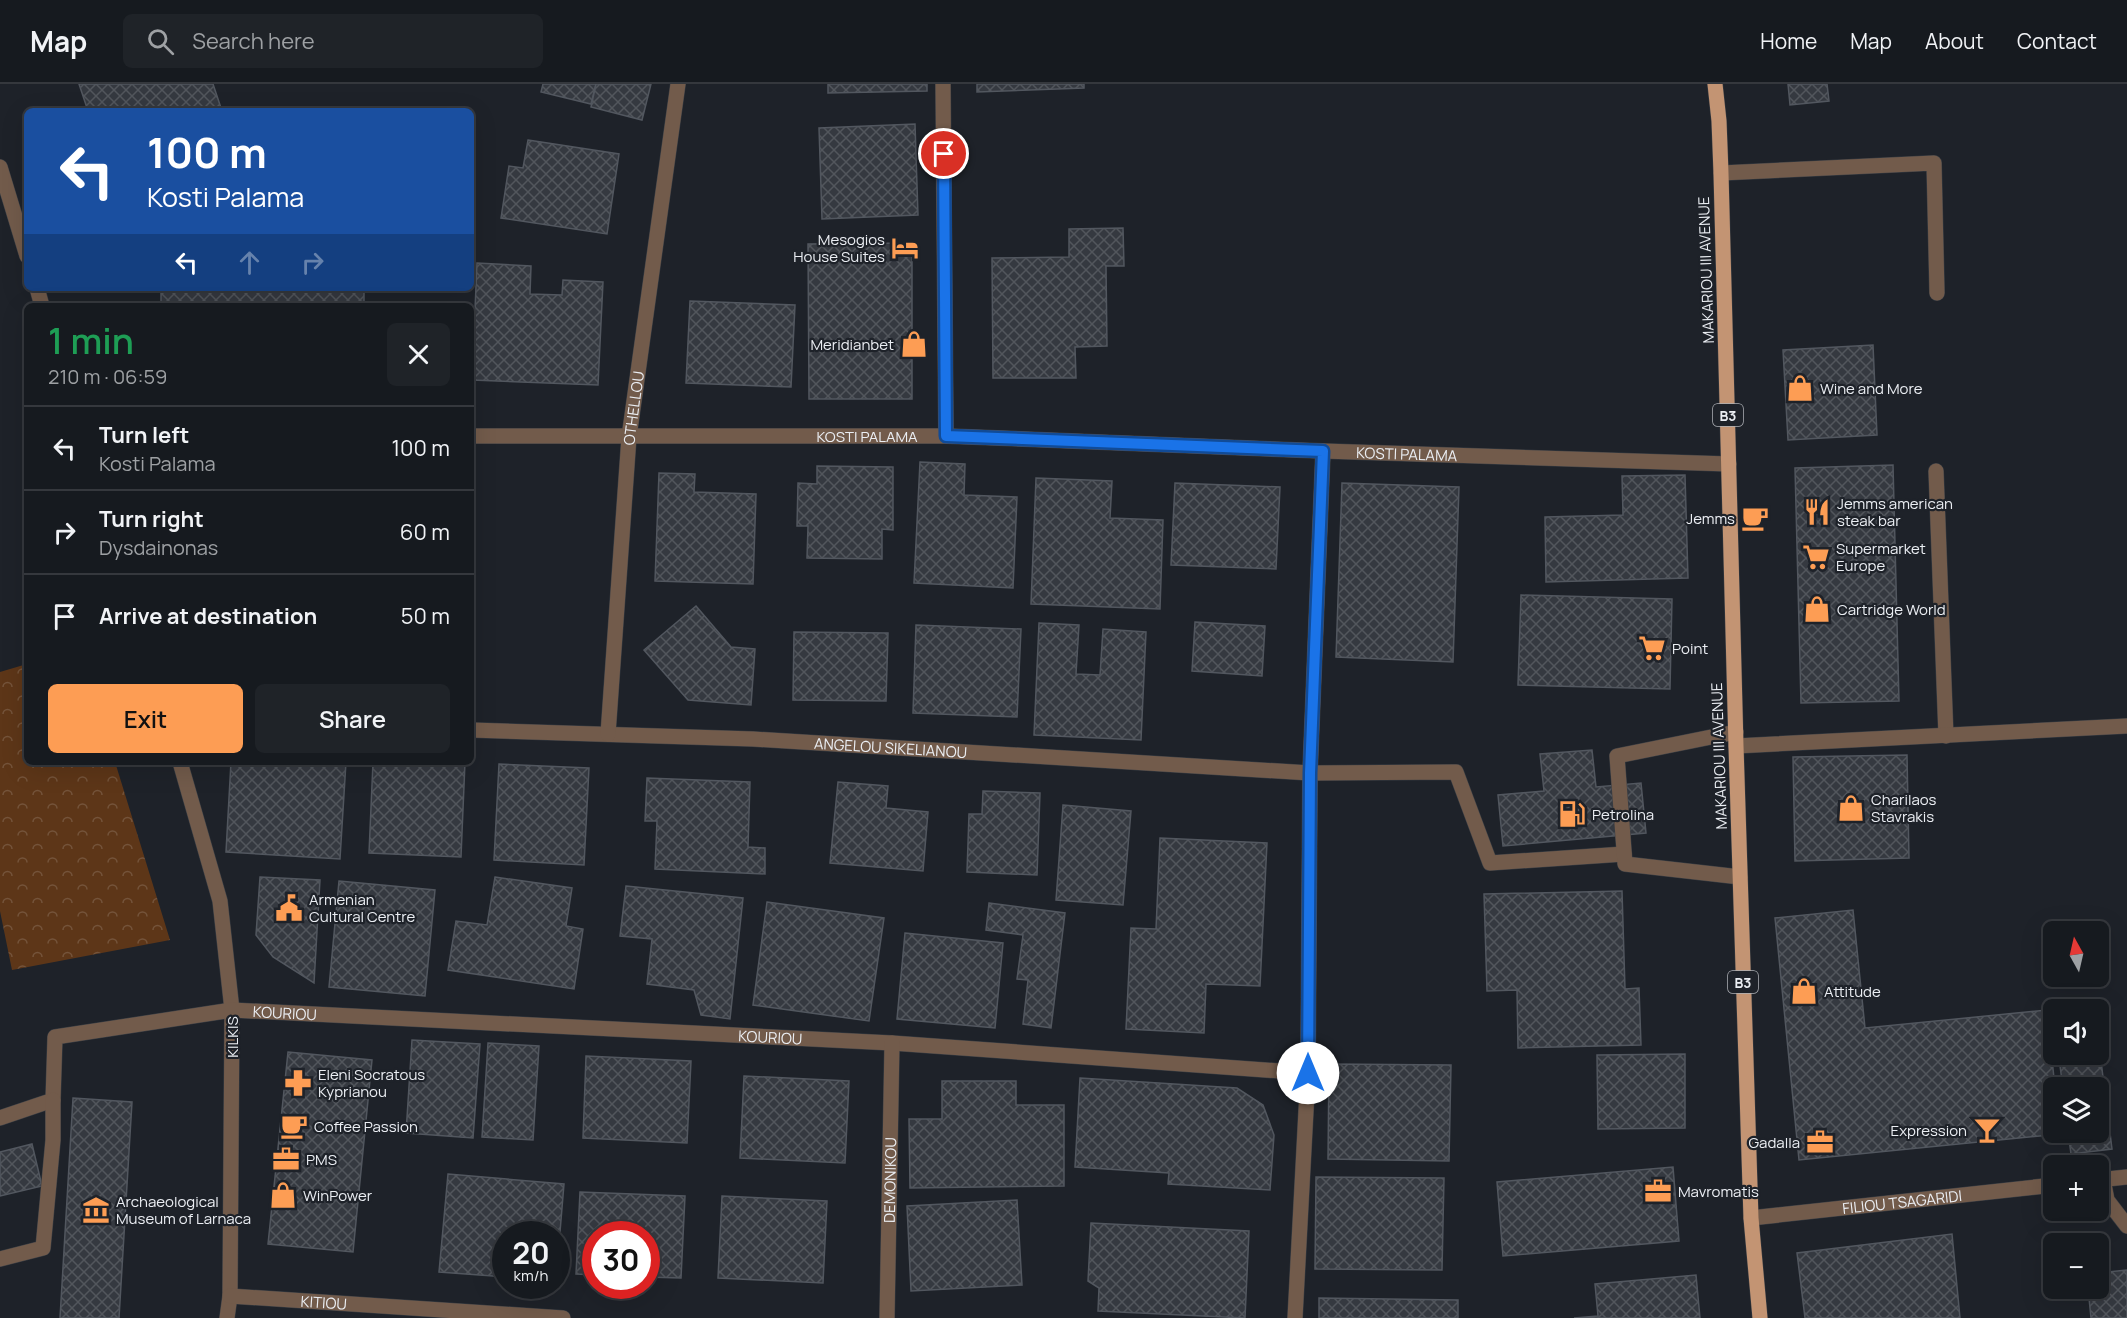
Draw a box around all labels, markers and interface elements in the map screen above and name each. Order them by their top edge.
search box [123,14,543,68]
text: Map [30,22,87,60]
icon: search [144,25,177,58]
text: Search here [192,26,315,56]
text: Home [1760,27,1817,55]
text: Map [1850,27,1892,55]
text: About [1925,27,1984,55]
text: Contact [2017,27,2097,55]
text: 100 m [147,123,267,181]
pin [918,128,969,179]
icon: left [48,132,126,210]
icon: arrive [927,137,960,170]
text: Kosti Palama [147,178,304,215]
street label: MAKARIOU III AVENUE [1693,196,1719,344]
place label: Mesogios House Suites [793,229,885,267]
hotel icon: Mesogios House Suites [890,233,920,263]
icon: left [170,246,203,279]
icon: ahead [233,246,266,279]
icon: right [296,246,329,279]
text: 1 min [48,316,134,365]
button: close [387,323,450,386]
shop icon: Meridianbet [899,329,929,359]
place label: Meridianbet [810,334,894,355]
text: 210 m · 06:59 [48,363,167,390]
street label: OTHELLOU [618,370,649,446]
shop icon: Wine and More [1785,373,1815,403]
place label: Wine and More [1820,378,1923,399]
road number: B3 [1713,404,1743,426]
text: Turn left [99,420,189,450]
street label: KOSTI PALAMA [816,426,918,447]
icon: left [48,432,81,465]
text: 100 m [392,433,450,463]
street label: KOSTI PALAMA [1356,442,1458,466]
text: Kosti Palama [99,450,216,477]
place label: Jemms american steak bar [1837,493,1953,531]
restaurant icon: Jemms american steak bar [1802,497,1832,527]
cafe icon: Jemms [1740,503,1770,533]
text: Turn right [99,504,204,534]
place label: Jemms [1686,508,1735,529]
icon: right [48,516,81,549]
text: 60 m [400,517,450,547]
text: Dysdainonas [99,534,218,561]
place label: Supermarket Europe [1836,538,1926,576]
supermarket icon: Supermarket Europe [1801,542,1831,572]
shop icon: Cartridge World [1802,594,1832,624]
place label: Cartridge World [1837,599,1946,620]
icon: arrive [48,600,81,633]
text: Arrive at destination [99,601,317,631]
text: 50 m [401,601,450,631]
supermarket icon: Point [1637,633,1667,663]
place label: Point [1672,638,1708,659]
street label: MAKARIOU III AVENUE [1706,682,1732,830]
button: Exit [48,684,243,753]
button: Share [255,684,450,753]
street label: ANGELOU SIKELIANOU [813,732,968,763]
place label: Charilaos Stavrakis [1871,789,1937,827]
shop icon: Charilaos Stavrakis [1836,793,1866,823]
fuel station icon: Petrolina [1557,799,1587,829]
place label: Petrolina [1592,804,1654,825]
place label: Armenian Cultural Centre [309,889,415,927]
public building icon: Armenian Cultural Centre [274,893,304,923]
north arrow [2043,921,2109,987]
map controls [2043,921,2109,1299]
road number: B3 [1728,971,1758,993]
shop icon: Attitude [1789,976,1819,1006]
place label: Attitude [1824,981,1881,1002]
button: sound [2043,999,2109,1065]
street label: KOURIOU [252,1001,317,1025]
street label: KILKIS [222,1016,243,1058]
street label: KOURIOU [738,1025,803,1049]
position arrow [1276,1041,1340,1105]
place label: Eleni Socratous Kyprianou [318,1064,425,1102]
pharmacy icon: Eleni Socratous Kyprianou [283,1068,313,1098]
button: layers [2043,1077,2109,1143]
cafe icon: Coffee Passion [279,1111,309,1141]
bar icon: Expression [1972,1115,2002,1145]
place label: Coffee Passion [314,1116,418,1137]
place label: Expression [1891,1120,1967,1141]
office icon: Gadalla [1805,1127,1835,1157]
place label: Gadalla [1749,1132,1800,1153]
street label: DEMONIKOU [878,1137,901,1223]
office icon: PMS [271,1144,301,1174]
place label: PMS [306,1149,337,1170]
button: + [2043,1155,2109,1221]
office icon: Mavromatis [1643,1176,1673,1206]
shop icon: WinPower [268,1180,298,1210]
place label: Mavromatis [1678,1181,1759,1202]
place label: WinPower [303,1185,373,1206]
street label: FILIOU TSAGARIDI [1841,1185,1963,1219]
place label: Archaeological Museum of Larnaca [116,1191,251,1229]
museum icon: Archaeological Museum of Larnaca [81,1195,111,1225]
speed limit sign: 30 [582,1221,660,1299]
text: 20 [512,1232,550,1273]
button: − [2043,1233,2109,1299]
text: km/h [514,1265,548,1286]
street label: KITIOU [300,1290,348,1314]

